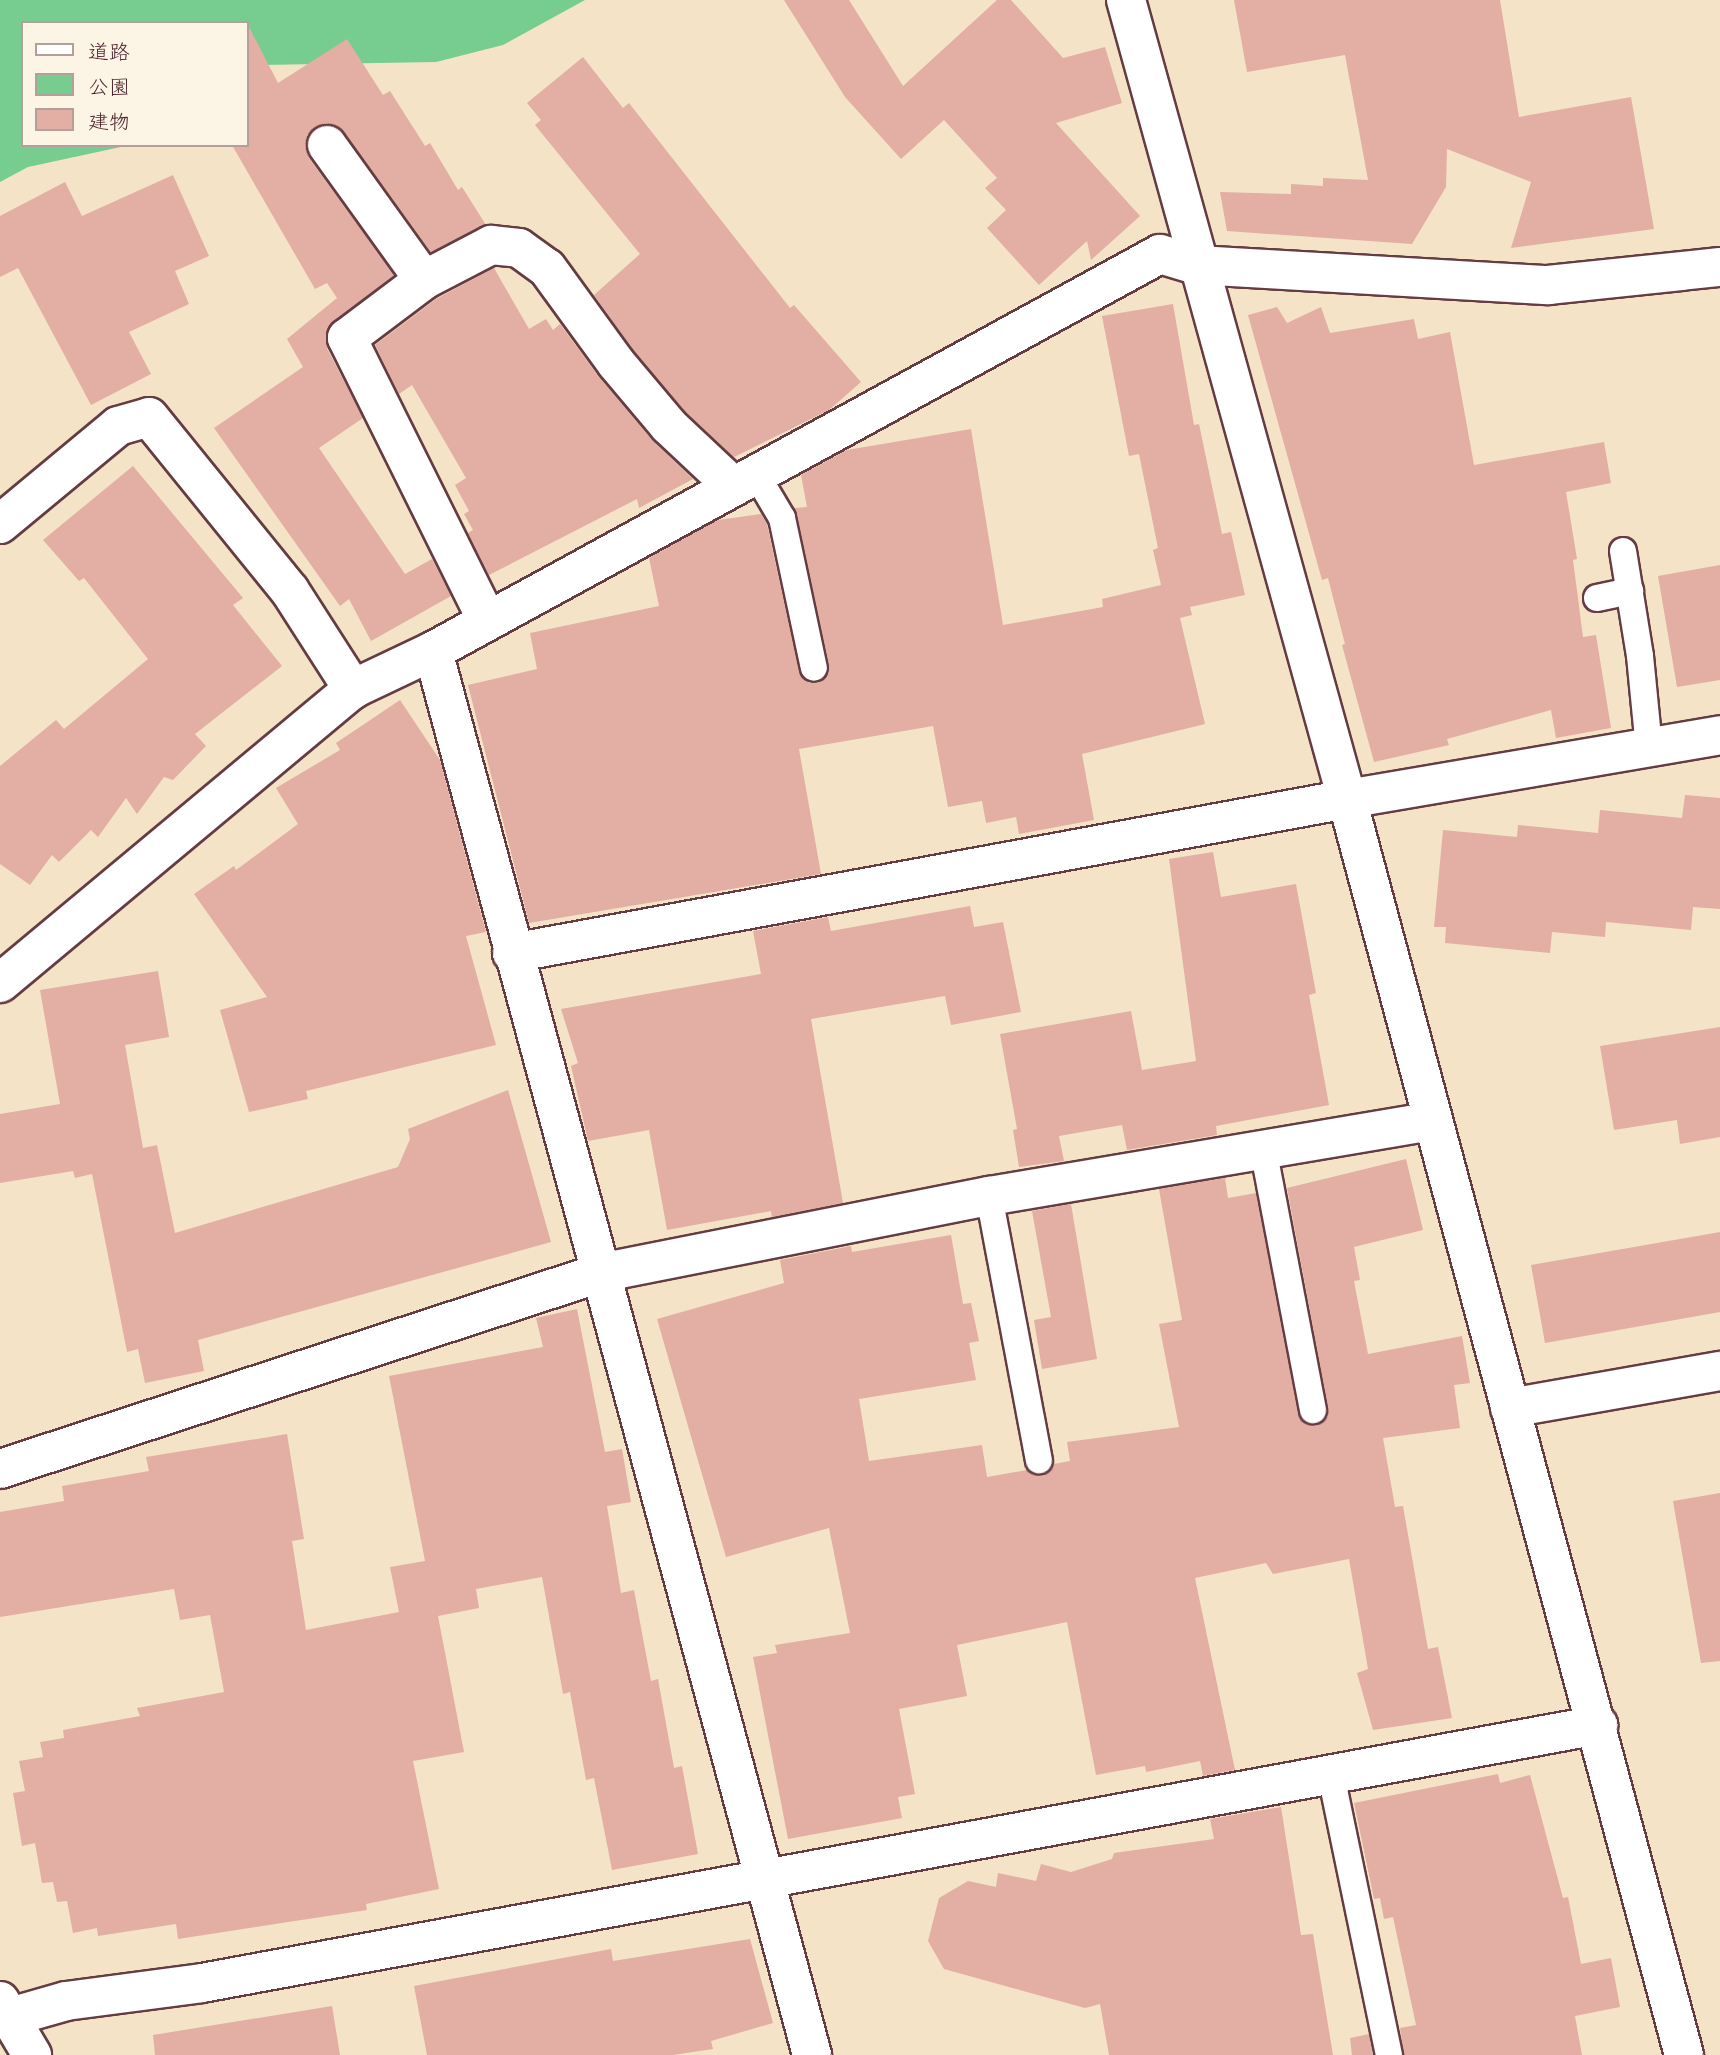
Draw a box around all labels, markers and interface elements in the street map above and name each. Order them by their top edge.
legend [21,21,248,147]
text: 道路 [88,40,130,64]
text: 公園 [88,75,130,99]
text: 建物 [88,110,130,134]

